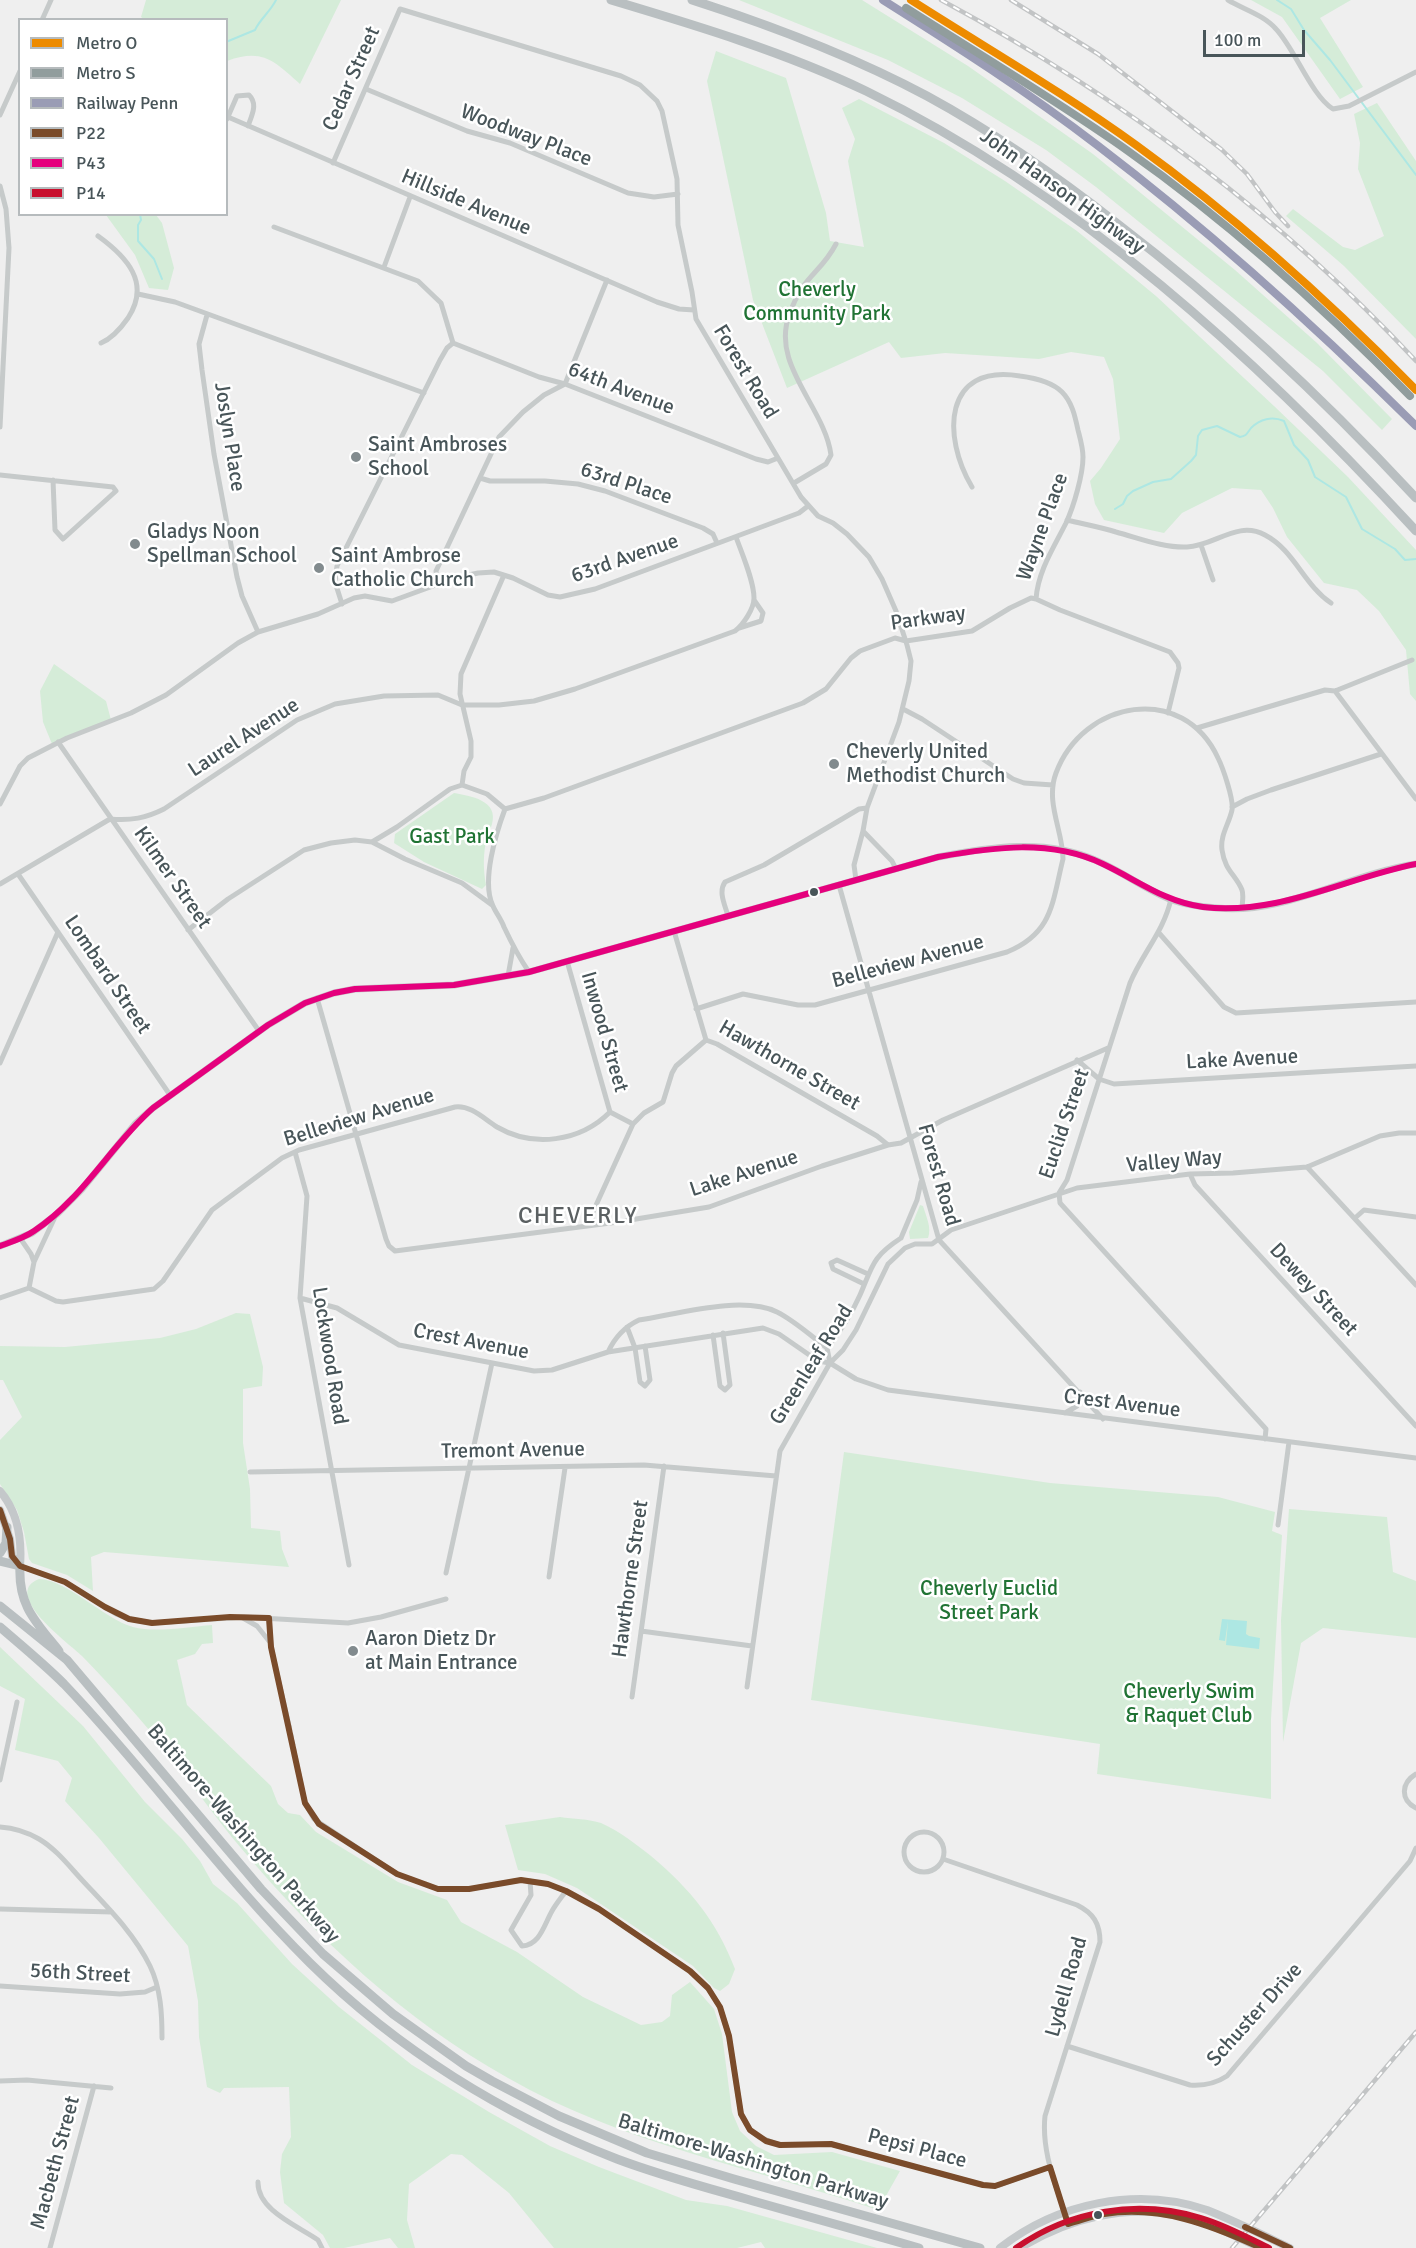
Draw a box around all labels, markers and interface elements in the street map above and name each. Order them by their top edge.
legend [18,18,228,216]
scale bar [1206,18,1308,56]
street label: Cedar Street [318,23,386,135]
text: 100 m [1214,29,1261,51]
text: Metro O [76,32,137,54]
text: Metro S [76,62,135,84]
text: Railway Penn [76,92,178,114]
street label: Woodway Place [457,99,595,173]
text: P22 [76,122,106,144]
street label: John Hanson Highway [975,124,1149,260]
text: P43 [76,152,106,174]
street label: Hillside Avenue [397,164,535,242]
text: P14 [76,182,106,204]
park label: Cheverly Community Park [743,277,891,327]
street label: Forest Road [707,320,783,424]
street label: 64th Avenue [564,357,678,421]
street label: Joslyn Place [208,381,250,493]
place label: Saint Ambroses School [368,432,507,482]
marker: Saint Ambroses School [349,450,363,464]
street label: 63rd Place [577,457,675,511]
street label: Wayne Place [1012,470,1074,584]
place label: Gladys Noon Spellman School [147,519,297,569]
street label: 63rd Avenue [568,529,682,589]
marker: Gladys Noon Spellman School [128,537,142,551]
place label: Saint Ambrose Catholic Church [331,543,474,593]
marker: Saint Ambrose Catholic Church [312,561,326,575]
street label: Parkway [889,601,967,637]
street label: Laurel Avenue [184,693,304,783]
place label: Cheverly United Methodist Church [846,739,1005,789]
marker: Cheverly United Methodist Church [827,757,841,771]
street label: Kilmer Street [128,822,216,934]
park label: Gast Park [409,824,495,850]
unlabelled marker [808,886,820,898]
street label: Lombard Street [58,911,156,1039]
street label: Belleview Avenue [829,930,987,994]
street label: Inwood Street [575,969,633,1095]
street label: Hawthorne Street [714,1015,864,1117]
street label: Lake Avenue [1185,1044,1299,1076]
street label: Euclid Street [1034,1065,1096,1183]
street label: Belleview Avenue [281,1083,437,1153]
street label: Forest Road [911,1121,965,1229]
street label: Lake Avenue [687,1145,801,1203]
street label: Valley Way [1125,1145,1223,1179]
district label: CHEVERLY [518,1203,638,1231]
street label: Dewey Street [1263,1238,1363,1342]
street label: Lockwood Road [306,1285,352,1427]
street label: Greenleaf Road [765,1300,859,1430]
street label: Crest Avenue [411,1318,531,1366]
street label: Crest Avenue [1062,1384,1182,1424]
street label: Tremont Avenue [441,1437,585,1465]
street label: Hawthorne Street [607,1499,655,1659]
park label: Cheverly Euclid Street Park [920,1576,1058,1626]
place label: Aaron Dietz Dr at Main Entrance [365,1626,517,1676]
marker: Aaron Dietz Dr at Main Entrance [346,1644,360,1658]
park label: Cheverly Swim & Raquet Club [1123,1679,1255,1729]
street label: Baltimore-Washington Parkway [141,1720,345,1948]
street label: Lydell Road [1041,1934,1093,2040]
street label: Schuster Drive [1202,1958,1308,2072]
street label: 56th Street [29,1959,131,1989]
street label: Macbeth Street [26,2094,86,2232]
street label: Baltimore-Washington Parkway [615,2109,891,2215]
street label: Pepsi Place [865,2124,969,2174]
unlabelled marker [1092,2209,1104,2221]

